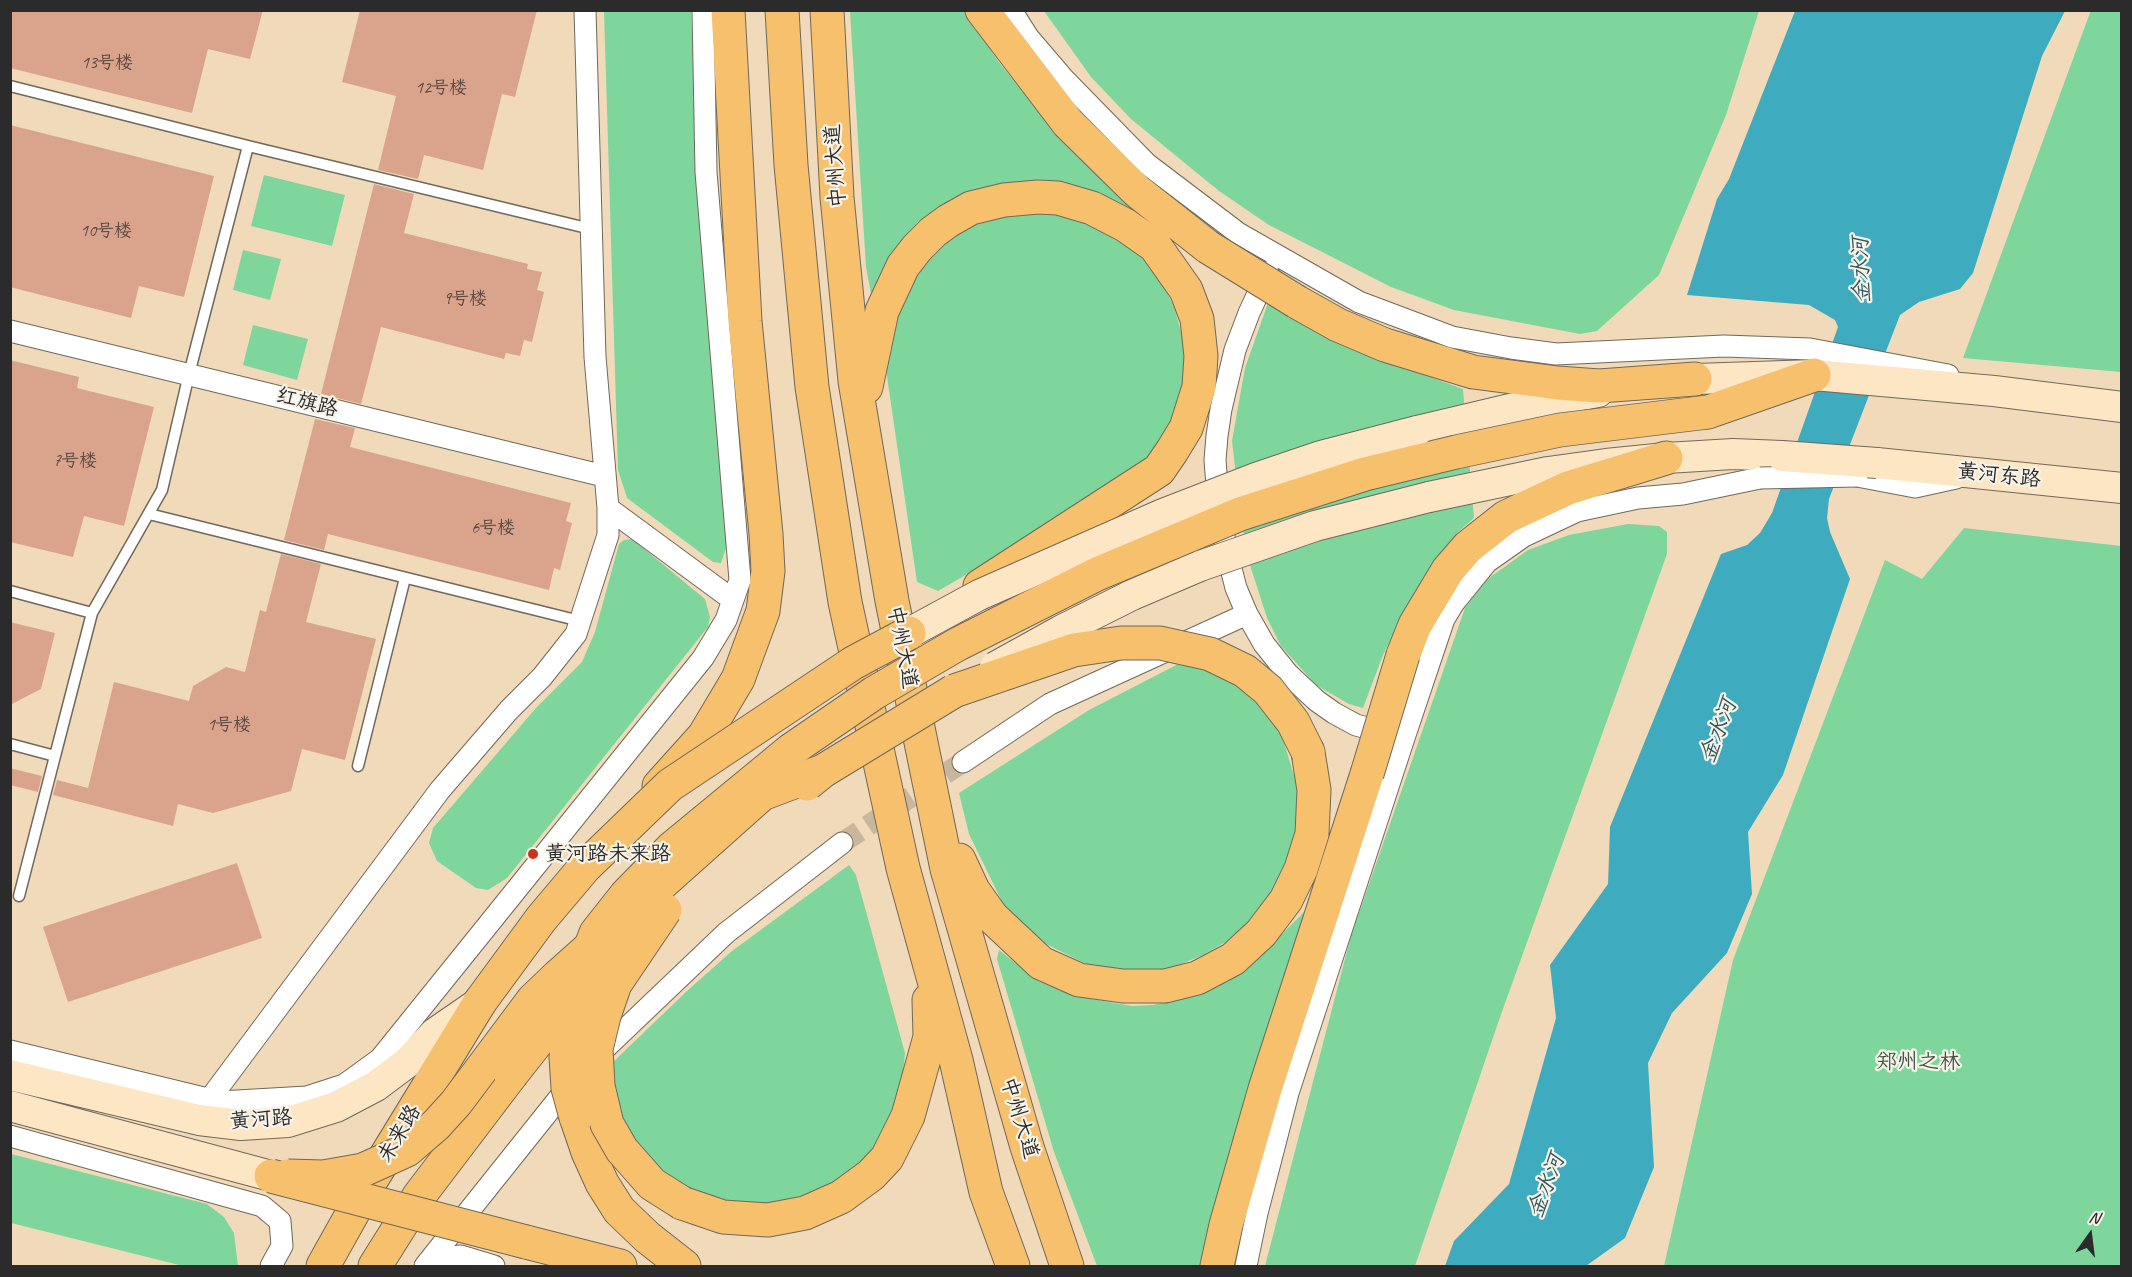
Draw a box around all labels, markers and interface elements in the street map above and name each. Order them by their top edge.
house number: 13号楼 [81,52,133,74]
house number: 12号楼 [415,77,467,99]
street label: 中州大道 [821,123,851,209]
house number: 10号楼 [80,220,132,242]
water label: 金水河 [1848,237,1876,303]
house number: 9号楼 [443,288,487,310]
street label: 红旗路 [273,383,341,423]
house number: 7号楼 [53,450,97,472]
street label: 黄河东路 [1956,459,2042,493]
house number: 6号楼 [471,517,515,539]
street label: 中州大道 [882,603,922,691]
water label: 金水河 [1695,695,1743,767]
house number: 1号楼 [207,714,251,736]
place label: 黄河路未来路 [545,841,671,867]
marker: 黄河路未来路 [526,847,540,861]
park label: 郑州之林 [1876,1049,1960,1075]
street label: 中州大道 [995,1074,1043,1162]
street label: 未来路 [373,1101,427,1167]
street label: 黄河路 [229,1105,293,1135]
water label: 金水河 [1523,1150,1571,1222]
north arrow [2060,1205,2120,1265]
text: N [2087,1207,2102,1228]

